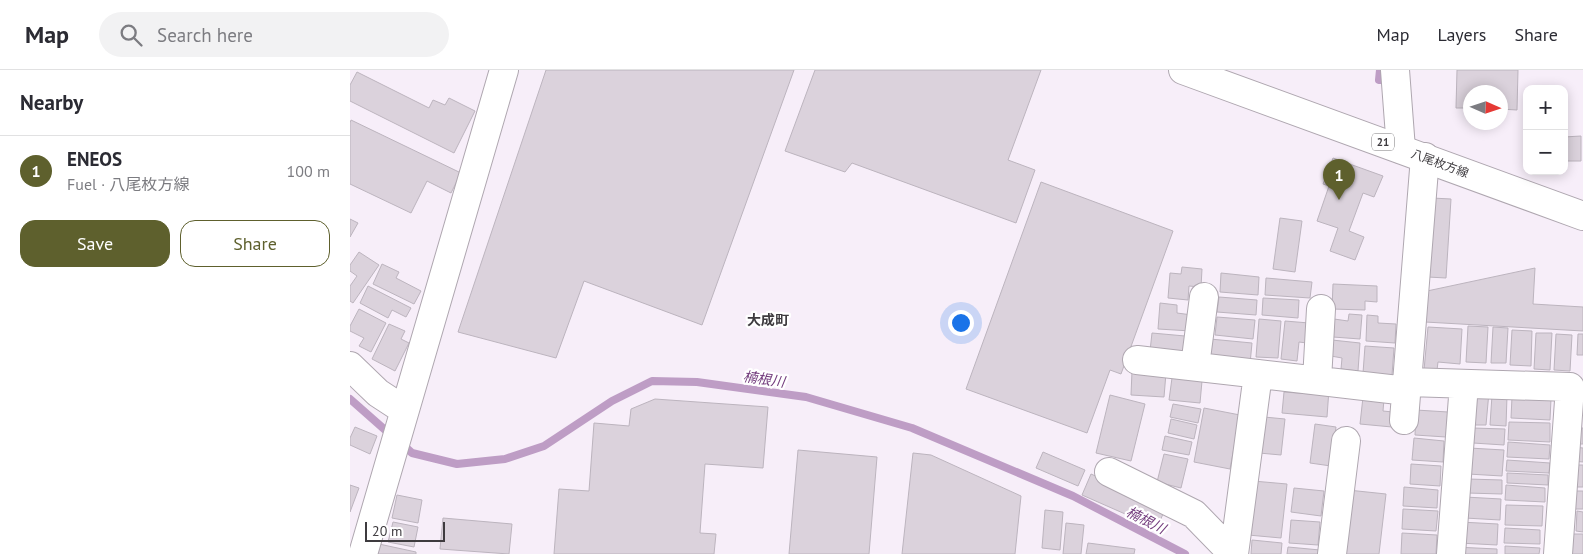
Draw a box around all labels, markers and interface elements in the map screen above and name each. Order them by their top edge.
search box [99,12,449,57]
text: Map [25,19,69,50]
icon: search [117,21,145,49]
text: Search here [157,23,253,47]
text: Map [1377,23,1409,46]
text: Layers [1437,23,1486,46]
text: Share [1514,23,1558,46]
north arrow [1463,85,1508,130]
map controls [1523,85,1568,175]
button: + [1523,85,1568,130]
text: Nearby [20,89,83,116]
button: − [1523,130,1568,175]
road number: 21 [1372,134,1394,150]
street label: 八尾枚方線 [1409,146,1471,180]
text: ENEOS [67,147,122,171]
pin: 1 [1323,159,1355,200]
text: 1 [31,161,41,181]
text: 100 m [287,161,330,181]
text: Fuel · 八尾枚方線 [67,174,190,194]
button: Save [20,220,170,267]
button: Share [180,220,330,267]
your location [948,310,974,336]
district label: 大成町 [747,311,789,329]
water label: 楠根川 [742,367,788,391]
water label: 楠根川 [1123,502,1171,538]
scale bar [365,519,445,542]
text: 20 m [372,522,402,540]

